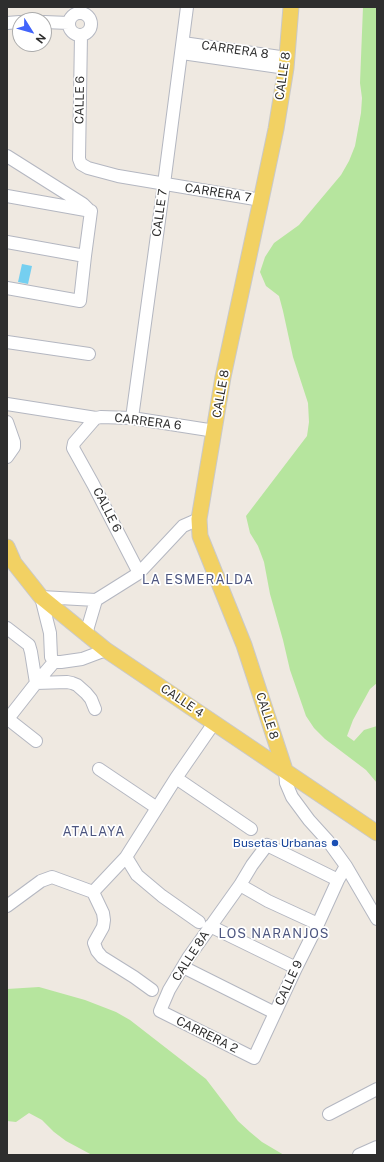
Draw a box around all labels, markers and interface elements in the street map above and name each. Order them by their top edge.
north arrow [12,12,52,52]
text: N [33,32,48,46]
street label: CARRERA 8 [200,38,270,62]
street label: CALLE 8 [272,51,294,101]
street label: CALLE 6 [72,76,88,124]
street label: CARRERA 7 [184,181,252,205]
street label: CALLE 7 [150,188,170,238]
street label: CALLE 8 [210,369,232,419]
street label: CARRERA 6 [114,411,182,433]
street label: CALLE 6 [90,485,124,535]
district label: LA ESMERALDA [142,572,254,588]
street label: CALLE 4 [158,682,206,720]
street label: CALLE 8 [253,691,281,741]
district label: ATALAYA [63,824,125,840]
place label: Busetas Urbanas [233,836,327,850]
marker: Busetas Urbanas [330,838,340,848]
district label: LOS NARANJOS [219,926,329,942]
street label: CALLE 8A [169,928,213,984]
street label: CALLE 9 [272,958,306,1008]
street label: CARRERA 2 [174,1014,240,1056]

